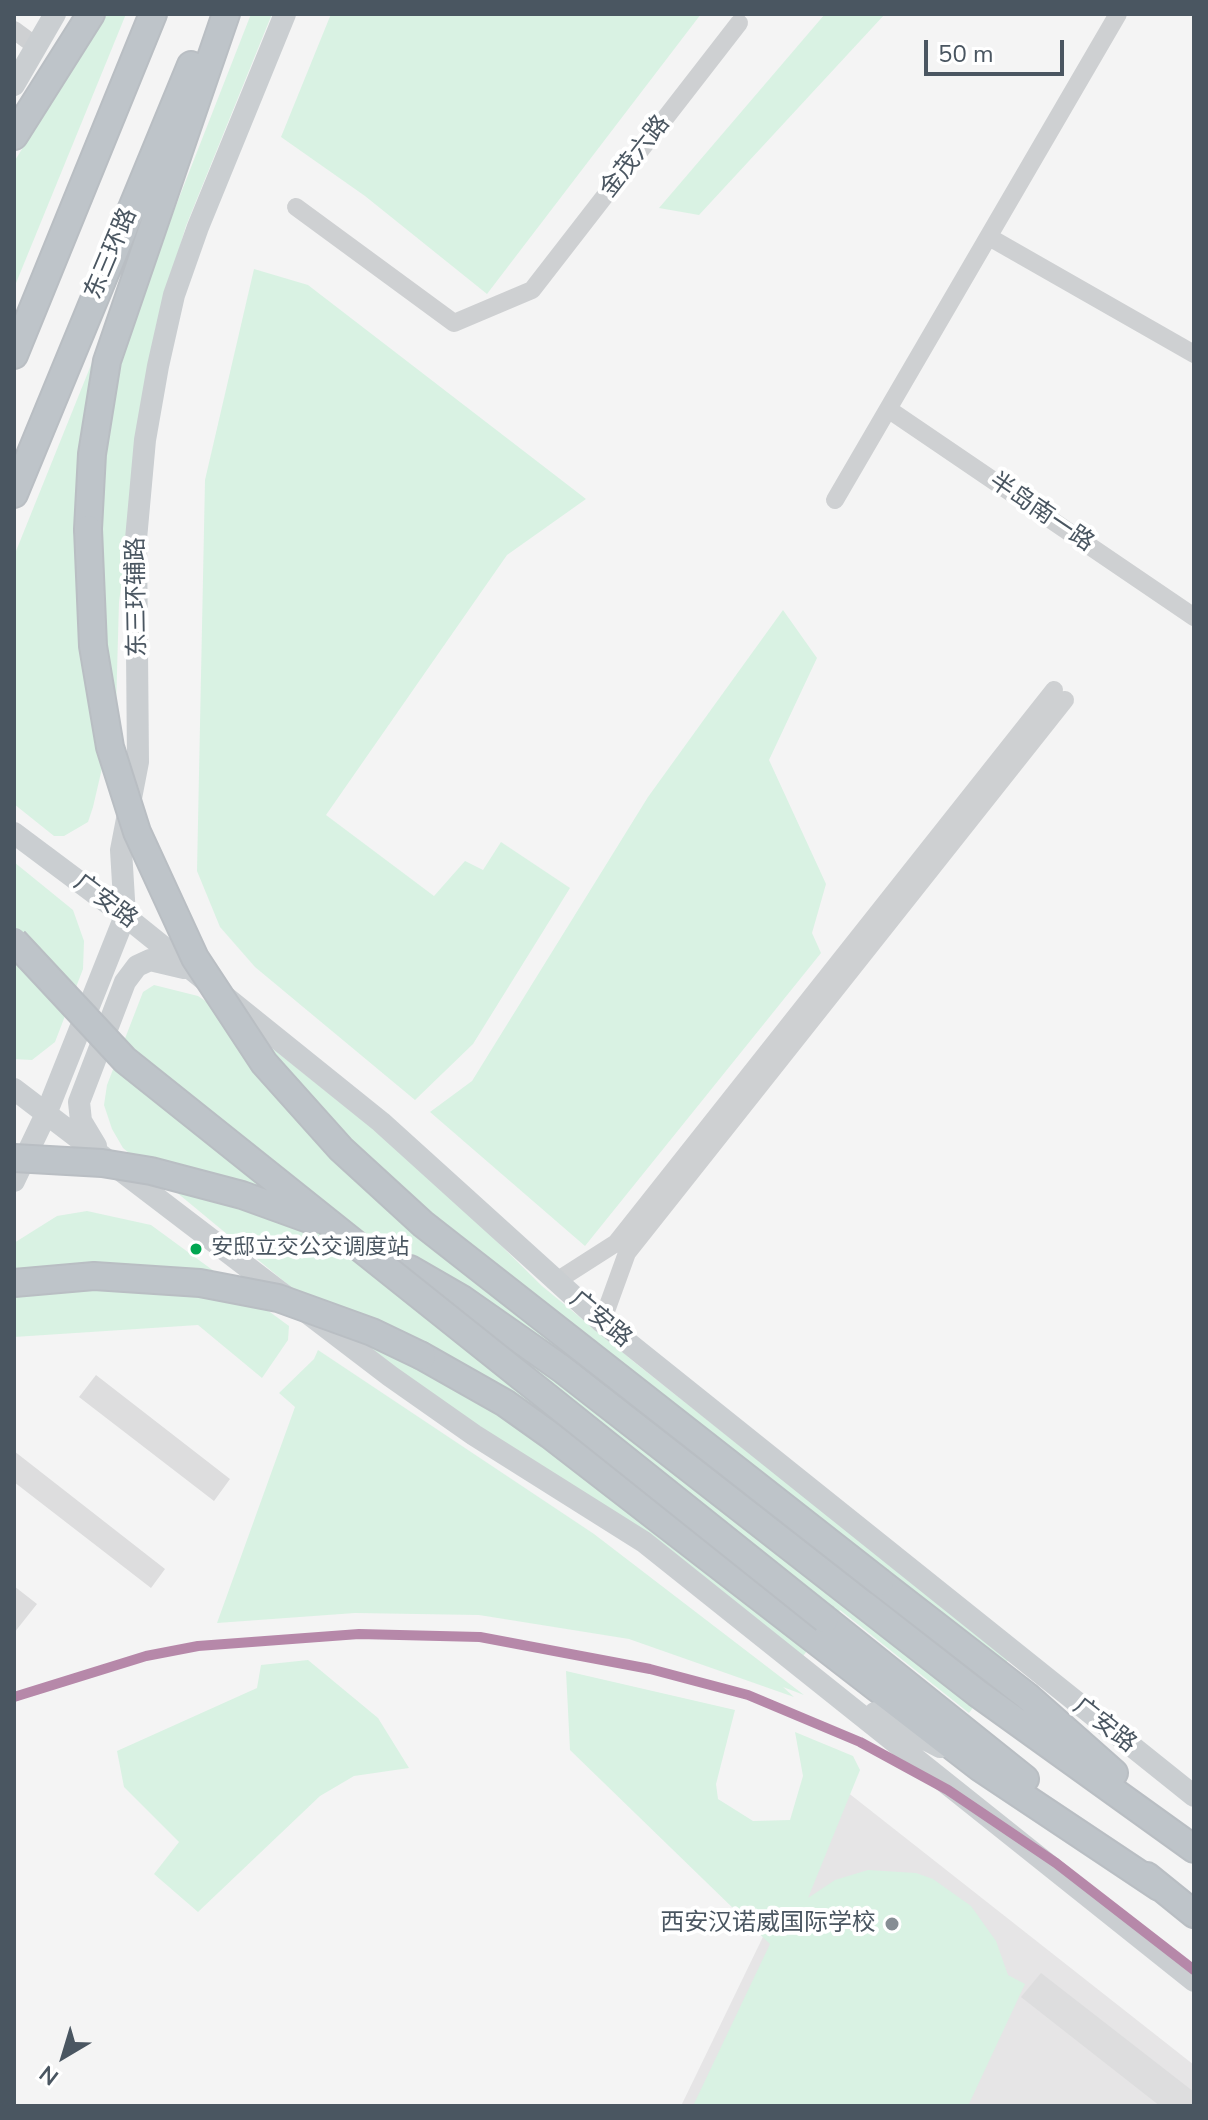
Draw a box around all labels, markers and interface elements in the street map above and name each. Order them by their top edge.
scale bar [928,24,1068,74]
text: 50 m [938,38,994,70]
street label: 金茂六路 [595,110,677,204]
street label: 东三环路 [80,204,144,304]
street label: 半岛南一路 [983,468,1099,558]
street label: 东三环辅路 [123,537,153,657]
street label: 广安路 [68,869,142,935]
place label: 安邸立交公交调度站 [211,1236,409,1262]
marker: 安邸立交公交调度站 [188,1241,204,1257]
street label: 广安路 [563,1286,637,1354]
street label: 广安路 [1067,1692,1141,1760]
place label: 西安汉诺威国际学校 [660,1910,876,1938]
marker: 西安汉诺威国际学校 [883,1915,901,1933]
north arrow [24,2016,104,2096]
text: N [34,2058,65,2092]

